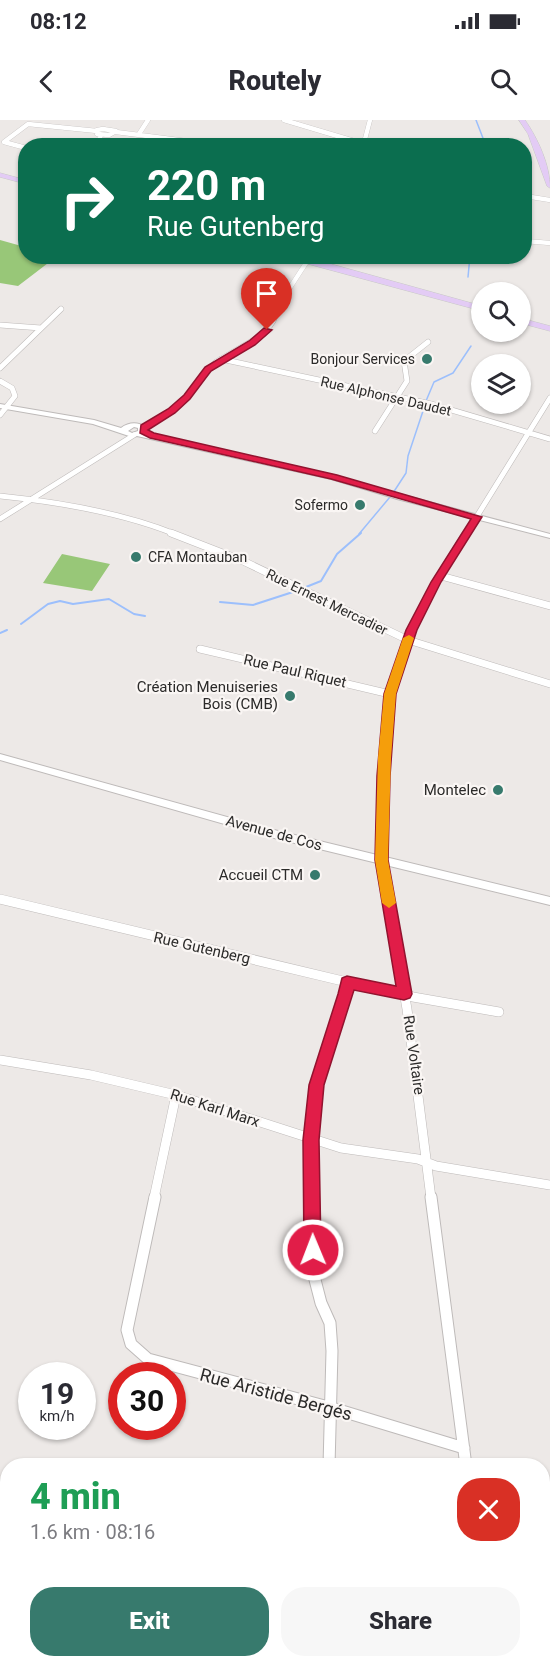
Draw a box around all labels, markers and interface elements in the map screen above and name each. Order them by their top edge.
text: 08:12 [30,9,87,34]
icon: back [30,65,63,98]
text: Routely [229,65,321,97]
icon: search [487,65,520,98]
text: 220 m [147,161,266,210]
icon: right [48,162,126,240]
text: Rue Gutenberg [147,211,324,243]
pin [241,268,292,330]
icon: arrive [250,277,283,310]
map controls [471,282,531,414]
button: search [471,282,531,342]
place label: Bonjour Services [311,351,415,367]
marker: Bonjour Services [420,352,434,366]
button: layers [471,354,531,414]
street label: Rue Alphonse Daudet [319,373,453,419]
place label: Sofermo [295,497,348,513]
marker: Sofermo [353,498,367,512]
place label: CFA Montauban [148,549,247,565]
marker: CFA Montauban [129,550,143,564]
street label: Rue Ernest Mercadier [264,566,391,638]
street label: Rue Paul Riquet [242,650,348,692]
place label: Création Menuiseries Bois (CMB) [137,678,278,713]
marker: Création Menuiseries Bois (CMB) [283,689,297,703]
place label: Montelec [424,781,486,799]
marker: Montelec [491,783,505,797]
street label: Avenue de Cos [224,811,324,855]
place label: Accueil CTM [219,866,303,884]
marker: Accueil CTM [308,868,322,882]
street label: Rue Gutenberg [152,928,252,968]
street label: Rue Voltaire [400,1014,429,1096]
street label: Rue Karl Marx [168,1085,263,1131]
position arrow [281,1218,345,1282]
speed limit sign: 30 [108,1362,186,1440]
street label: Rue Aristide Bergés [198,1364,354,1424]
text: 19 [40,1376,74,1411]
text: km/h [39,1407,75,1425]
text: 4 min [30,1476,121,1518]
button: close [457,1478,520,1541]
text: 1.6 km · 08:16 [30,1520,155,1544]
button: Exit [30,1587,269,1656]
button: Share [281,1587,520,1656]

